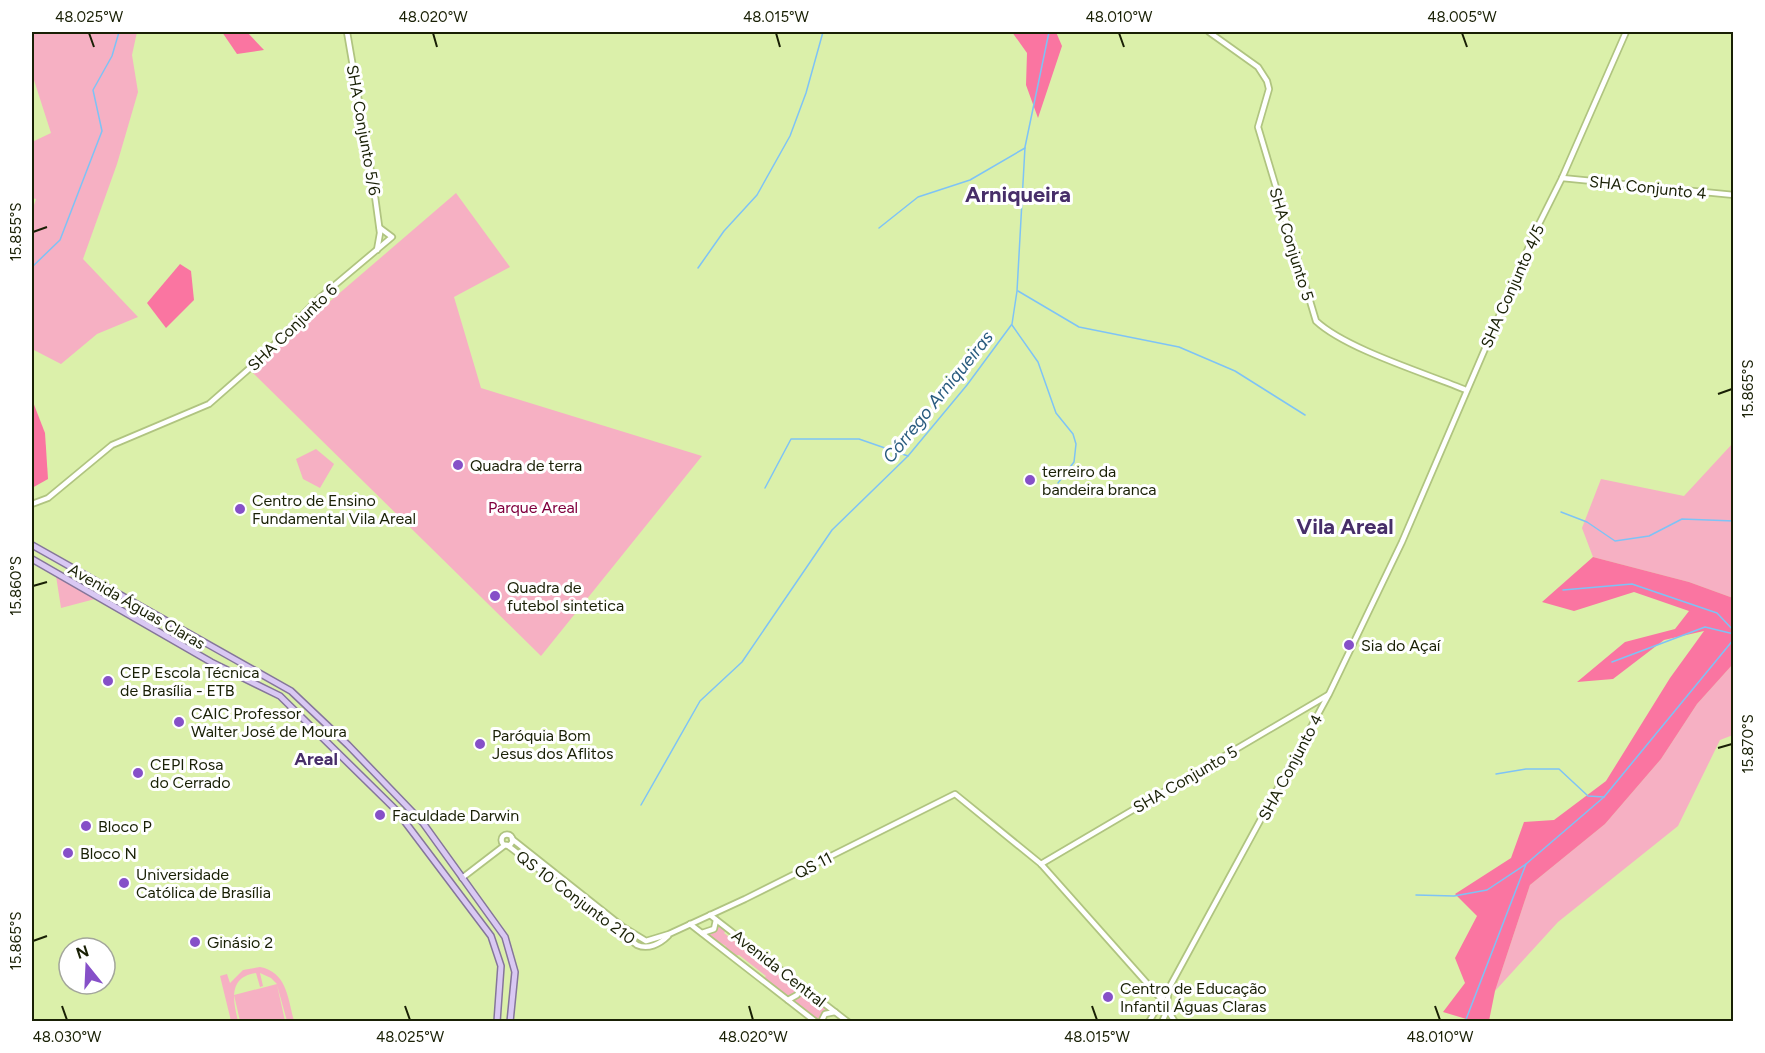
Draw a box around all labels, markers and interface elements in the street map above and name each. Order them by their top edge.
text: 48.025°W [55,8,124,26]
text: 48.020°W [398,8,468,26]
text: 48.015°W [743,8,810,26]
text: 48.010°W [1085,8,1153,26]
text: 48.005°W [1427,8,1497,26]
street label: SHA Conjunto 5/6 [343,63,384,197]
street label: SHA Conjunto 4 [1588,172,1708,203]
district label: Arniqueira [965,181,1071,208]
street label: SHA Conjunto 5 [1265,185,1318,303]
text: 15.855°S [7,202,25,262]
street label: SHA Conjunto 4/5 [1477,222,1548,351]
street label: SHA Conjunto 6 [244,280,341,375]
water label: Córrego Arniqueiras [878,326,998,467]
text: 15.865°S [1739,359,1757,419]
place label: Quadra de terra [470,456,582,475]
marker: Quadra de terra [451,458,465,472]
place label: terreiro da bandeira branca [1042,462,1157,499]
marker: terreiro da bandeira branca [1023,473,1037,487]
place label: Centro de Ensino Fundamental Vila Areal [252,491,416,528]
park label: Parque Areal [488,498,578,517]
marker: Centro de Ensino Fundamental Vila Areal [233,502,247,516]
district label: Vila Areal [1296,513,1394,540]
text: 15.860°S [7,556,25,616]
street label: Avenida Águas Claras [65,560,208,653]
place label: Quadra de futebol sintetica [507,578,624,615]
marker: Quadra de futebol sintetica [488,589,502,603]
place label: Sia do Açaí [1361,636,1442,655]
marker: Sia do Açaí [1342,638,1356,652]
place label: CEP Escola Técnica de Brasília - ETB [120,663,259,700]
marker: CEP Escola Técnica de Brasília - ETB [101,674,115,688]
place label: CAIC Professor Walter José de Moura [191,704,347,741]
street label: SHA Conjunto 4 [1254,711,1326,824]
text: 15.870°S [1739,714,1757,774]
marker: CAIC Professor Walter José de Moura [172,715,186,729]
place label: Paróquia Bom Jesus dos Aflitos [492,726,614,763]
marker: Paróquia Bom Jesus dos Aflitos [473,737,487,751]
street label: SHA Conjunto 5 [1130,742,1241,817]
district label: Areal [294,748,338,770]
place label: CEPI Rosa do Cerrado [150,755,231,792]
marker: CEPI Rosa do Cerrado [131,766,145,780]
place label: Faculdade Darwin [392,806,519,825]
marker: Faculdade Darwin [373,808,387,822]
place label: Bloco P [98,817,152,836]
marker: Bloco P [79,819,93,833]
place label: Bloco N [80,844,137,863]
marker: Bloco N [61,846,75,860]
street label: QS 10 Conjunto 210 [512,846,639,948]
street label: QS 11 [791,848,835,883]
place label: Universidade Católica de Brasília [136,865,271,902]
marker: Universidade Católica de Brasília [117,876,131,890]
text: 15.865°S [7,911,25,971]
street label: Avenida Central [728,926,829,1011]
place label: Ginásio 2 [207,933,273,952]
marker: Ginásio 2 [188,935,202,949]
north arrow [57,936,117,996]
text: N [74,941,91,963]
place label: Centro de Educação Infantil Águas Claras [1120,979,1267,1016]
marker: Centro de Educação Infantil Águas Claras [1101,990,1115,1004]
text: 48.030°W [33,1028,102,1046]
text: 48.025°W [376,1028,445,1046]
text: 48.020°W [718,1028,788,1046]
text: 48.015°W [1064,1028,1131,1046]
text: 48.010°W [1406,1028,1474,1046]

